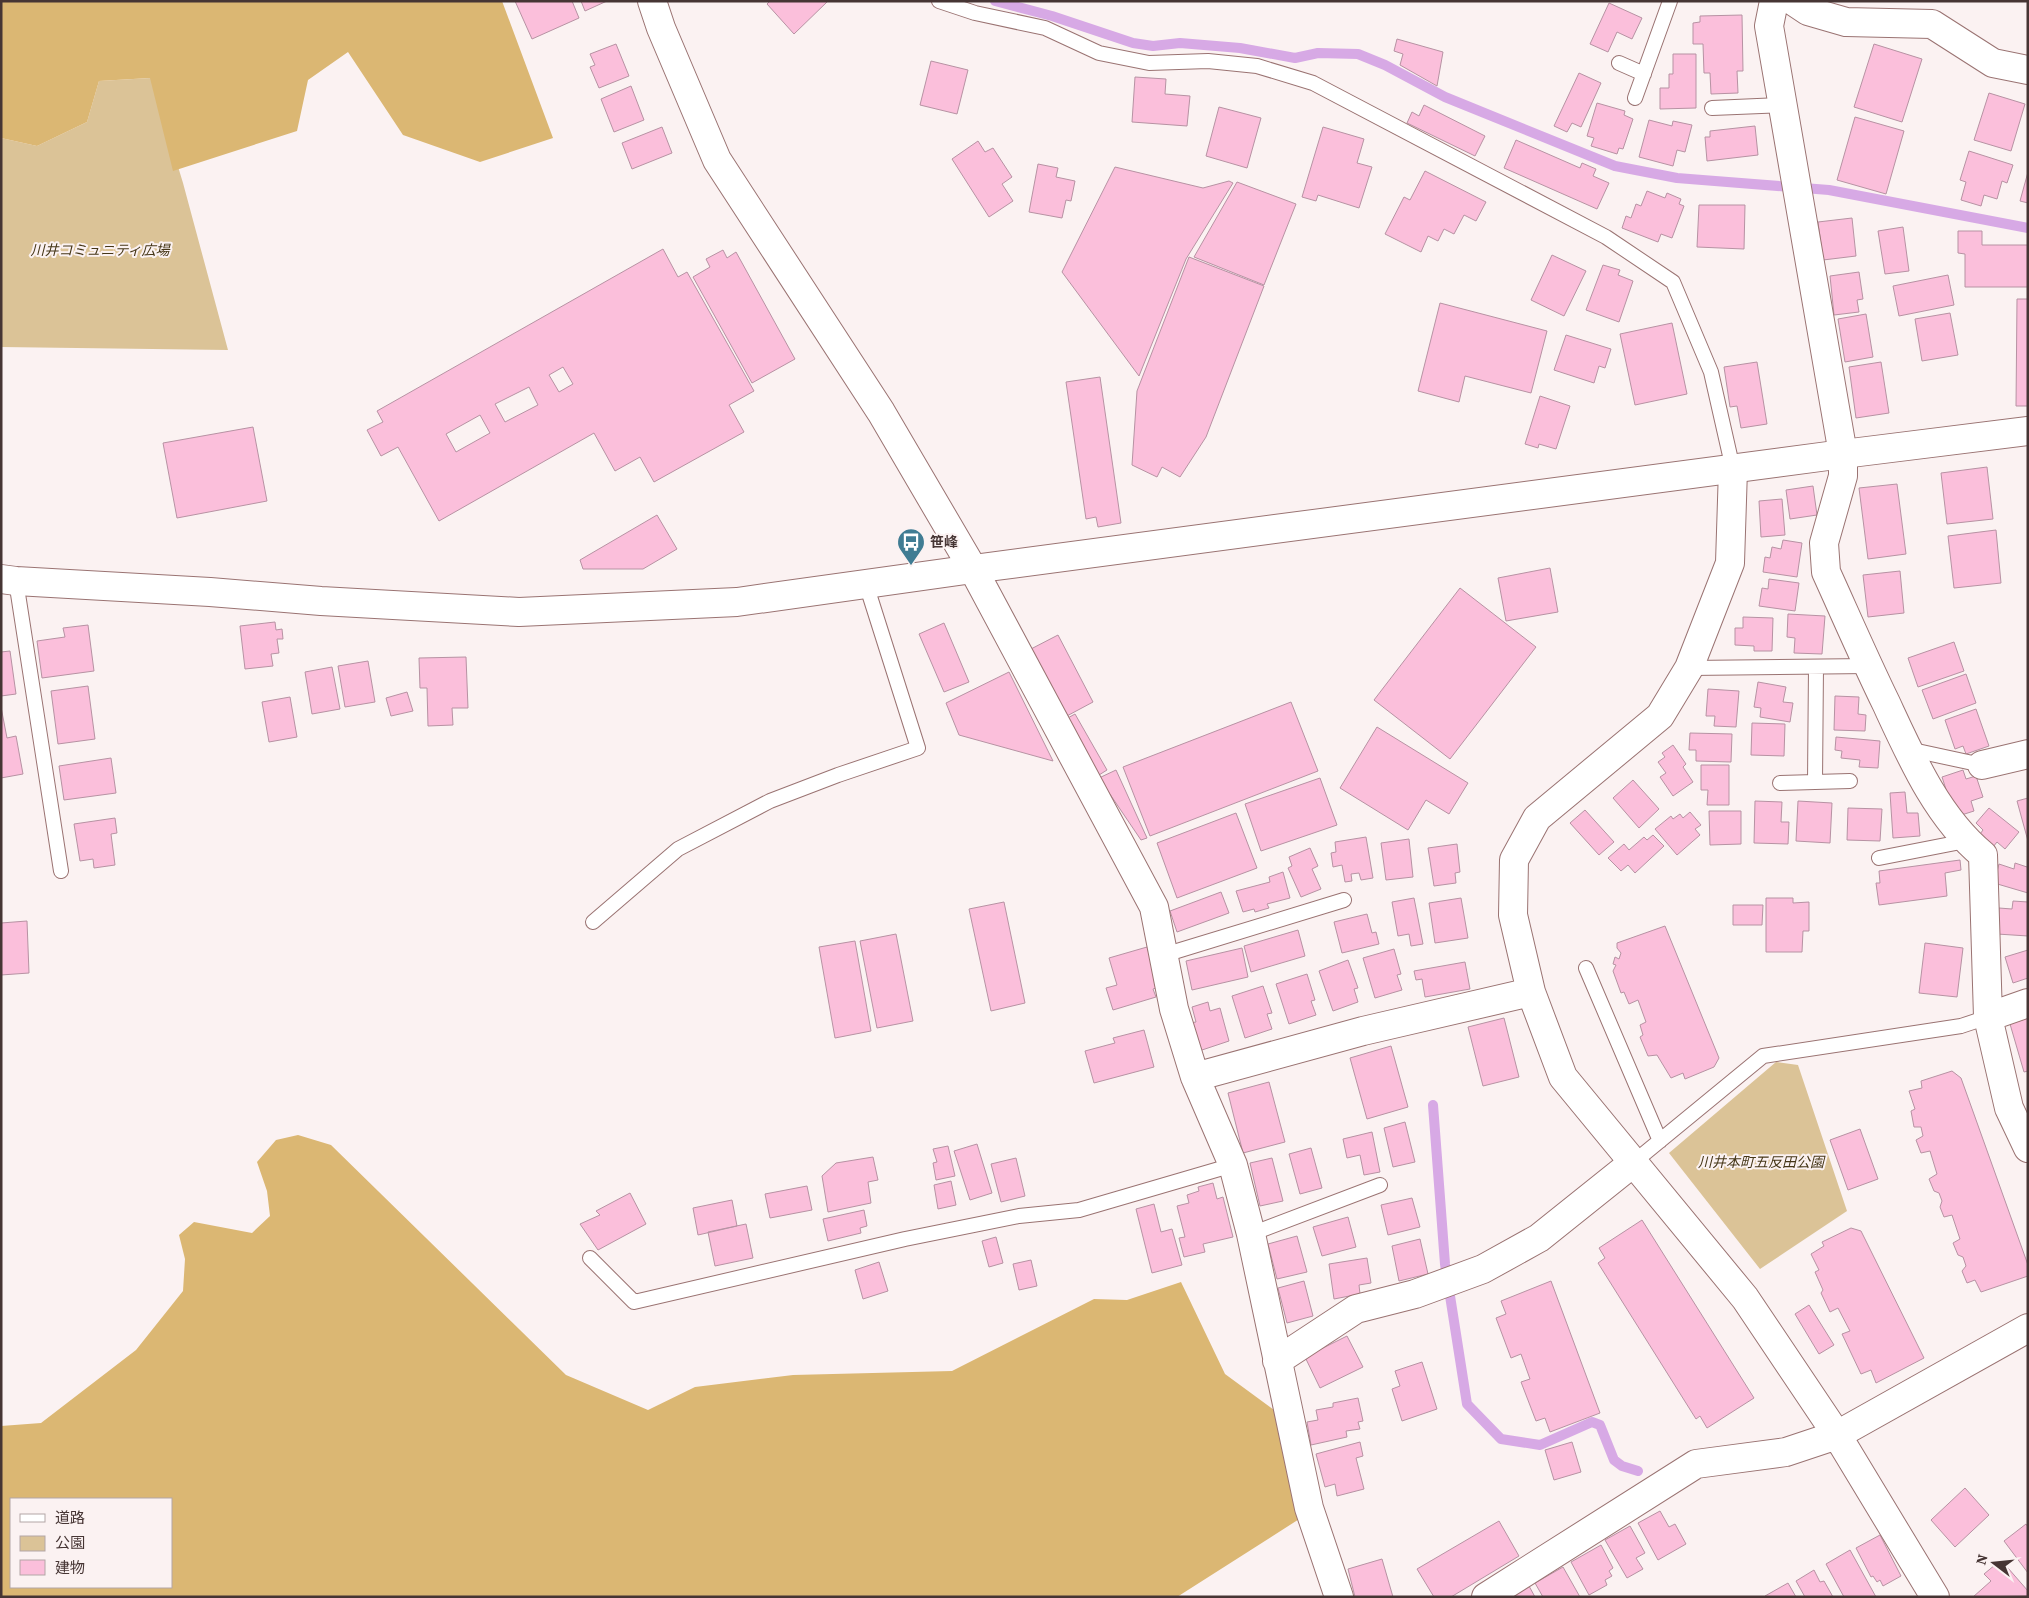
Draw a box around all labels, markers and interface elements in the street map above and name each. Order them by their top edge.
park label: 川井コミュニティ広場 [30,240,172,260]
bus stop icon: 笹峰 [896,527,926,566]
place label: 笹峰 [930,532,958,552]
park label: 川井本町五反田公園 [1698,1152,1826,1172]
legend [10,1498,172,1588]
text: 道路 [55,1507,85,1528]
text: 公園 [55,1532,85,1553]
north arrow [1969,1538,2019,1588]
text: N [1970,1552,1993,1567]
text: 建物 [55,1557,85,1578]

